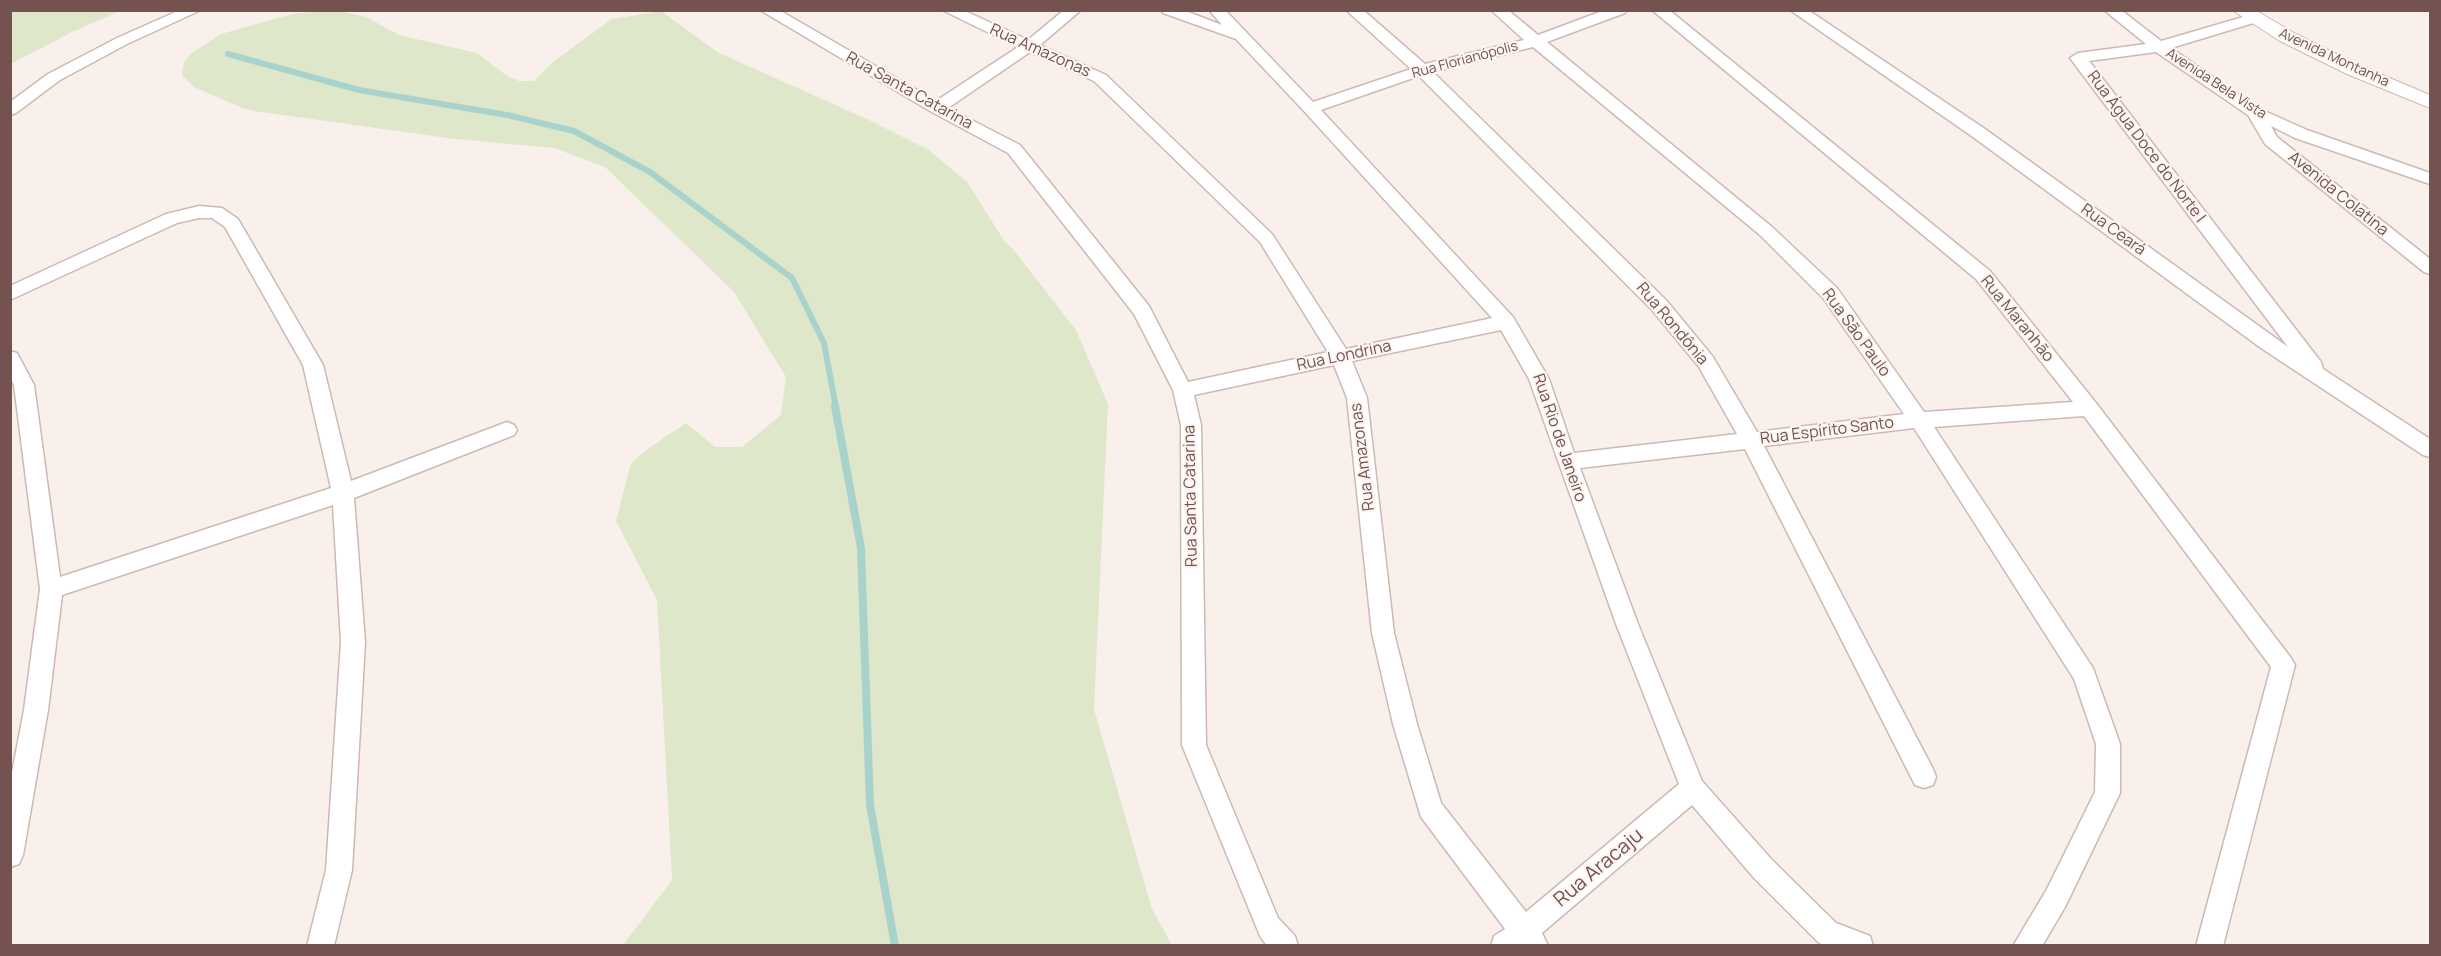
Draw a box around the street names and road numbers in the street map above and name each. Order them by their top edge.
street label: Rua Amazonas [987,20,1093,82]
street label: Avenida Montanha [2276,25,2392,91]
street label: Rua Florianópolis [1410,38,1520,82]
street label: Avenida Bela Vista [2163,45,2269,123]
street label: Rua Santa Catarina [842,48,976,134]
street label: Rua Água Doce do Norte I [2083,67,2209,227]
street label: Avenida Colatina [2284,148,2392,240]
street label: Rua Ceará [2077,200,2149,260]
street label: Rua Maranhão [1976,272,2058,366]
street label: Rua Rondônia [1632,279,1712,369]
street label: Rua São Paulo [1818,285,1894,381]
street label: Rua Londrina [1295,337,1393,375]
street label: Rua Rio de Janeiro [1528,371,1590,505]
street label: Rua Amazonas [1347,402,1379,512]
street label: Rua Espírito Santo [1759,413,1895,449]
street label: Rua Santa Catarina [1180,425,1202,567]
street label: Rua Aracaju [1549,824,1649,912]

